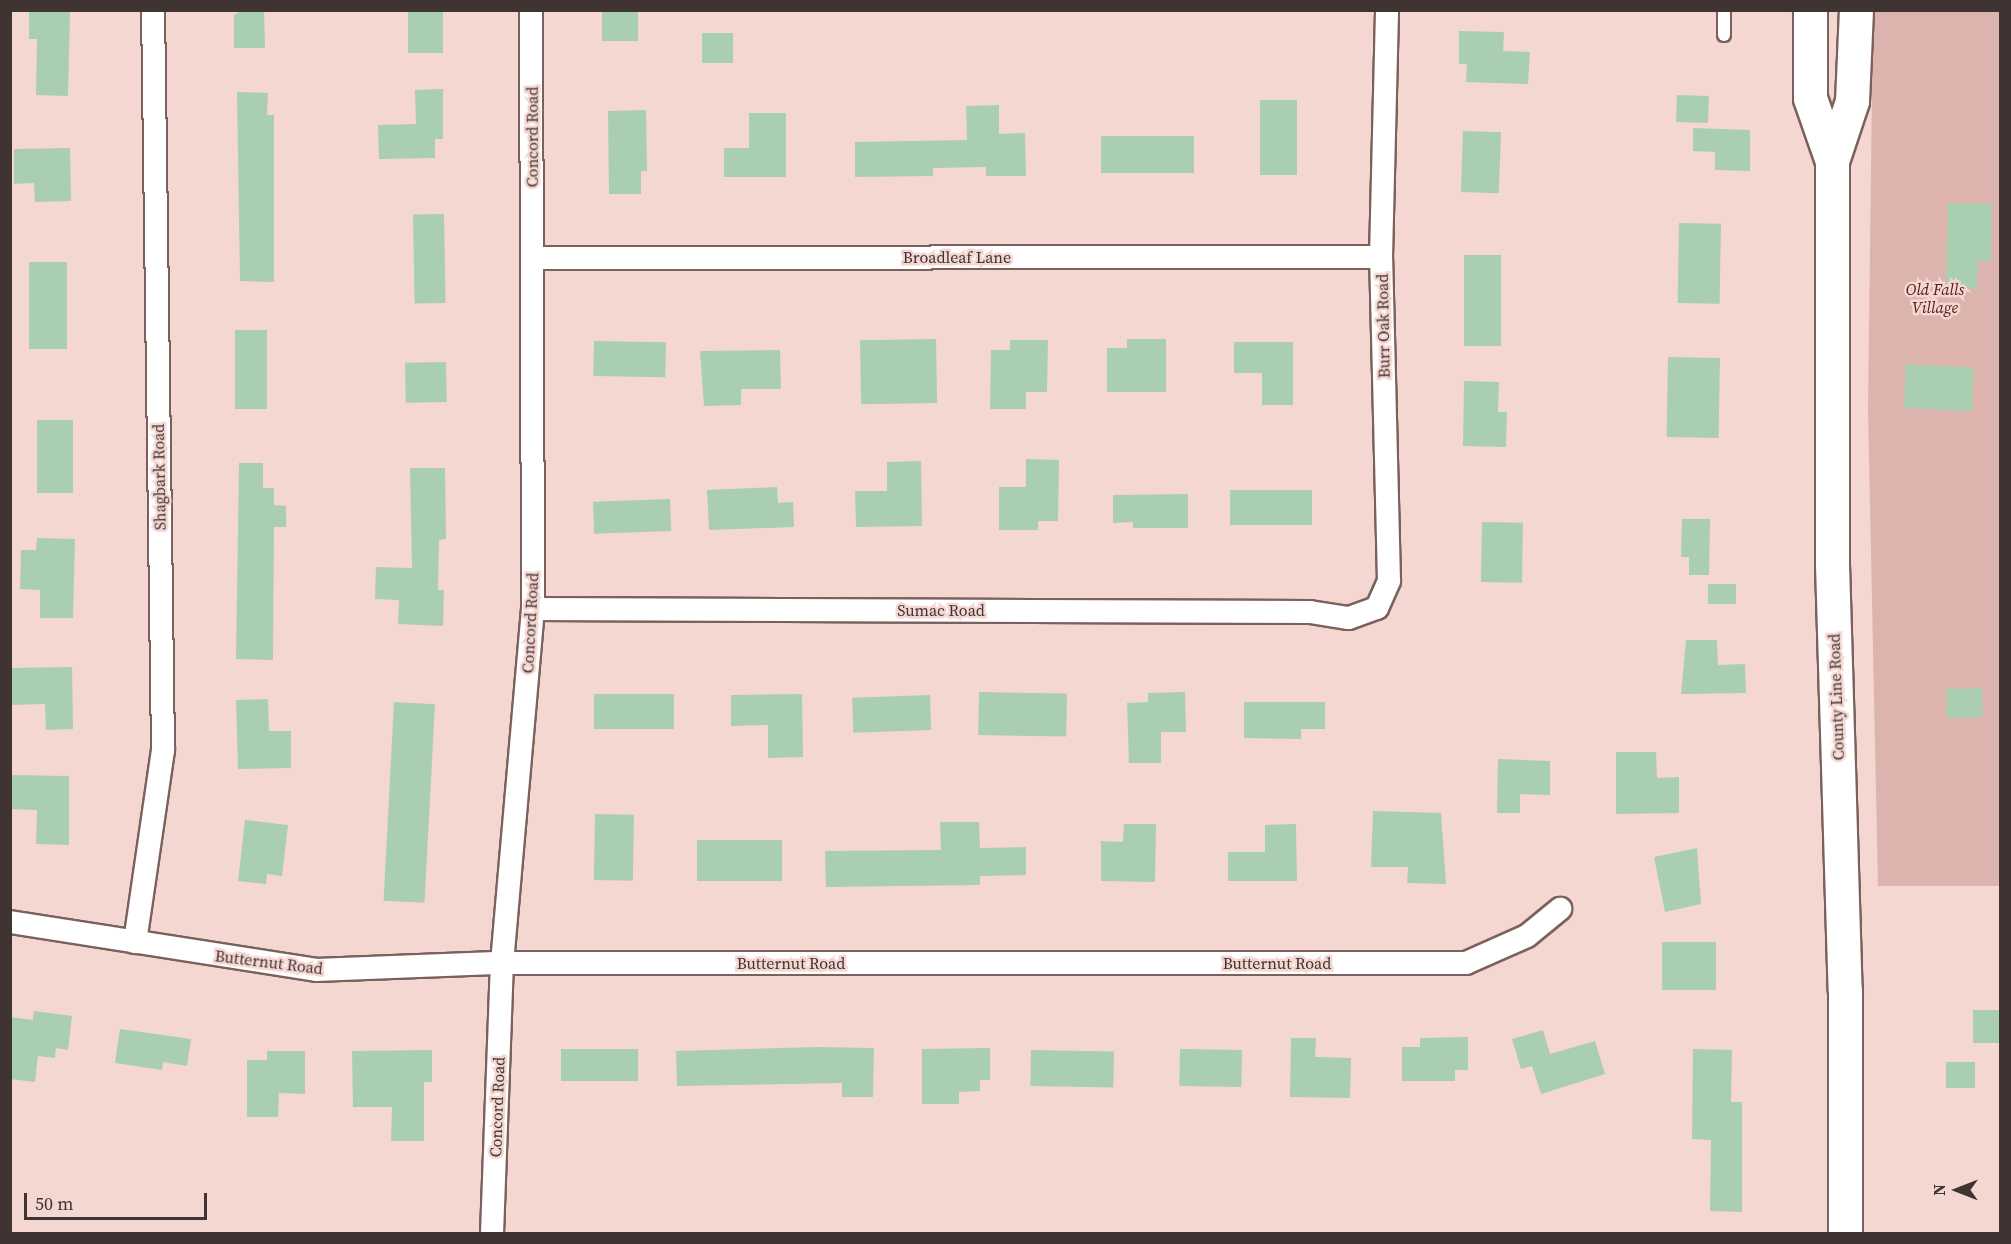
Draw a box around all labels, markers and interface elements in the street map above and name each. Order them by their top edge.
street label: Concord Road [522,87,542,187]
street label: Broadleaf Lane [903,247,1011,267]
street label: Burr Oak Road [1372,274,1394,378]
park label: Old Falls Village [1906,279,1964,317]
street label: Shagbark Road [148,424,170,530]
street label: Concord Road [518,572,542,674]
street label: Sumac Road [897,600,985,620]
street label: County Line Road [1824,633,1848,761]
street label: Butternut Road [214,946,324,978]
street label: Butternut Road [737,953,845,973]
street label: Butternut Road [1223,953,1331,973]
street label: Concord Road [486,1056,508,1158]
north arrow [1927,1160,1987,1220]
scale bar [27,1181,210,1219]
text: N [1928,1184,1950,1196]
text: 50 m [35,1191,73,1216]

